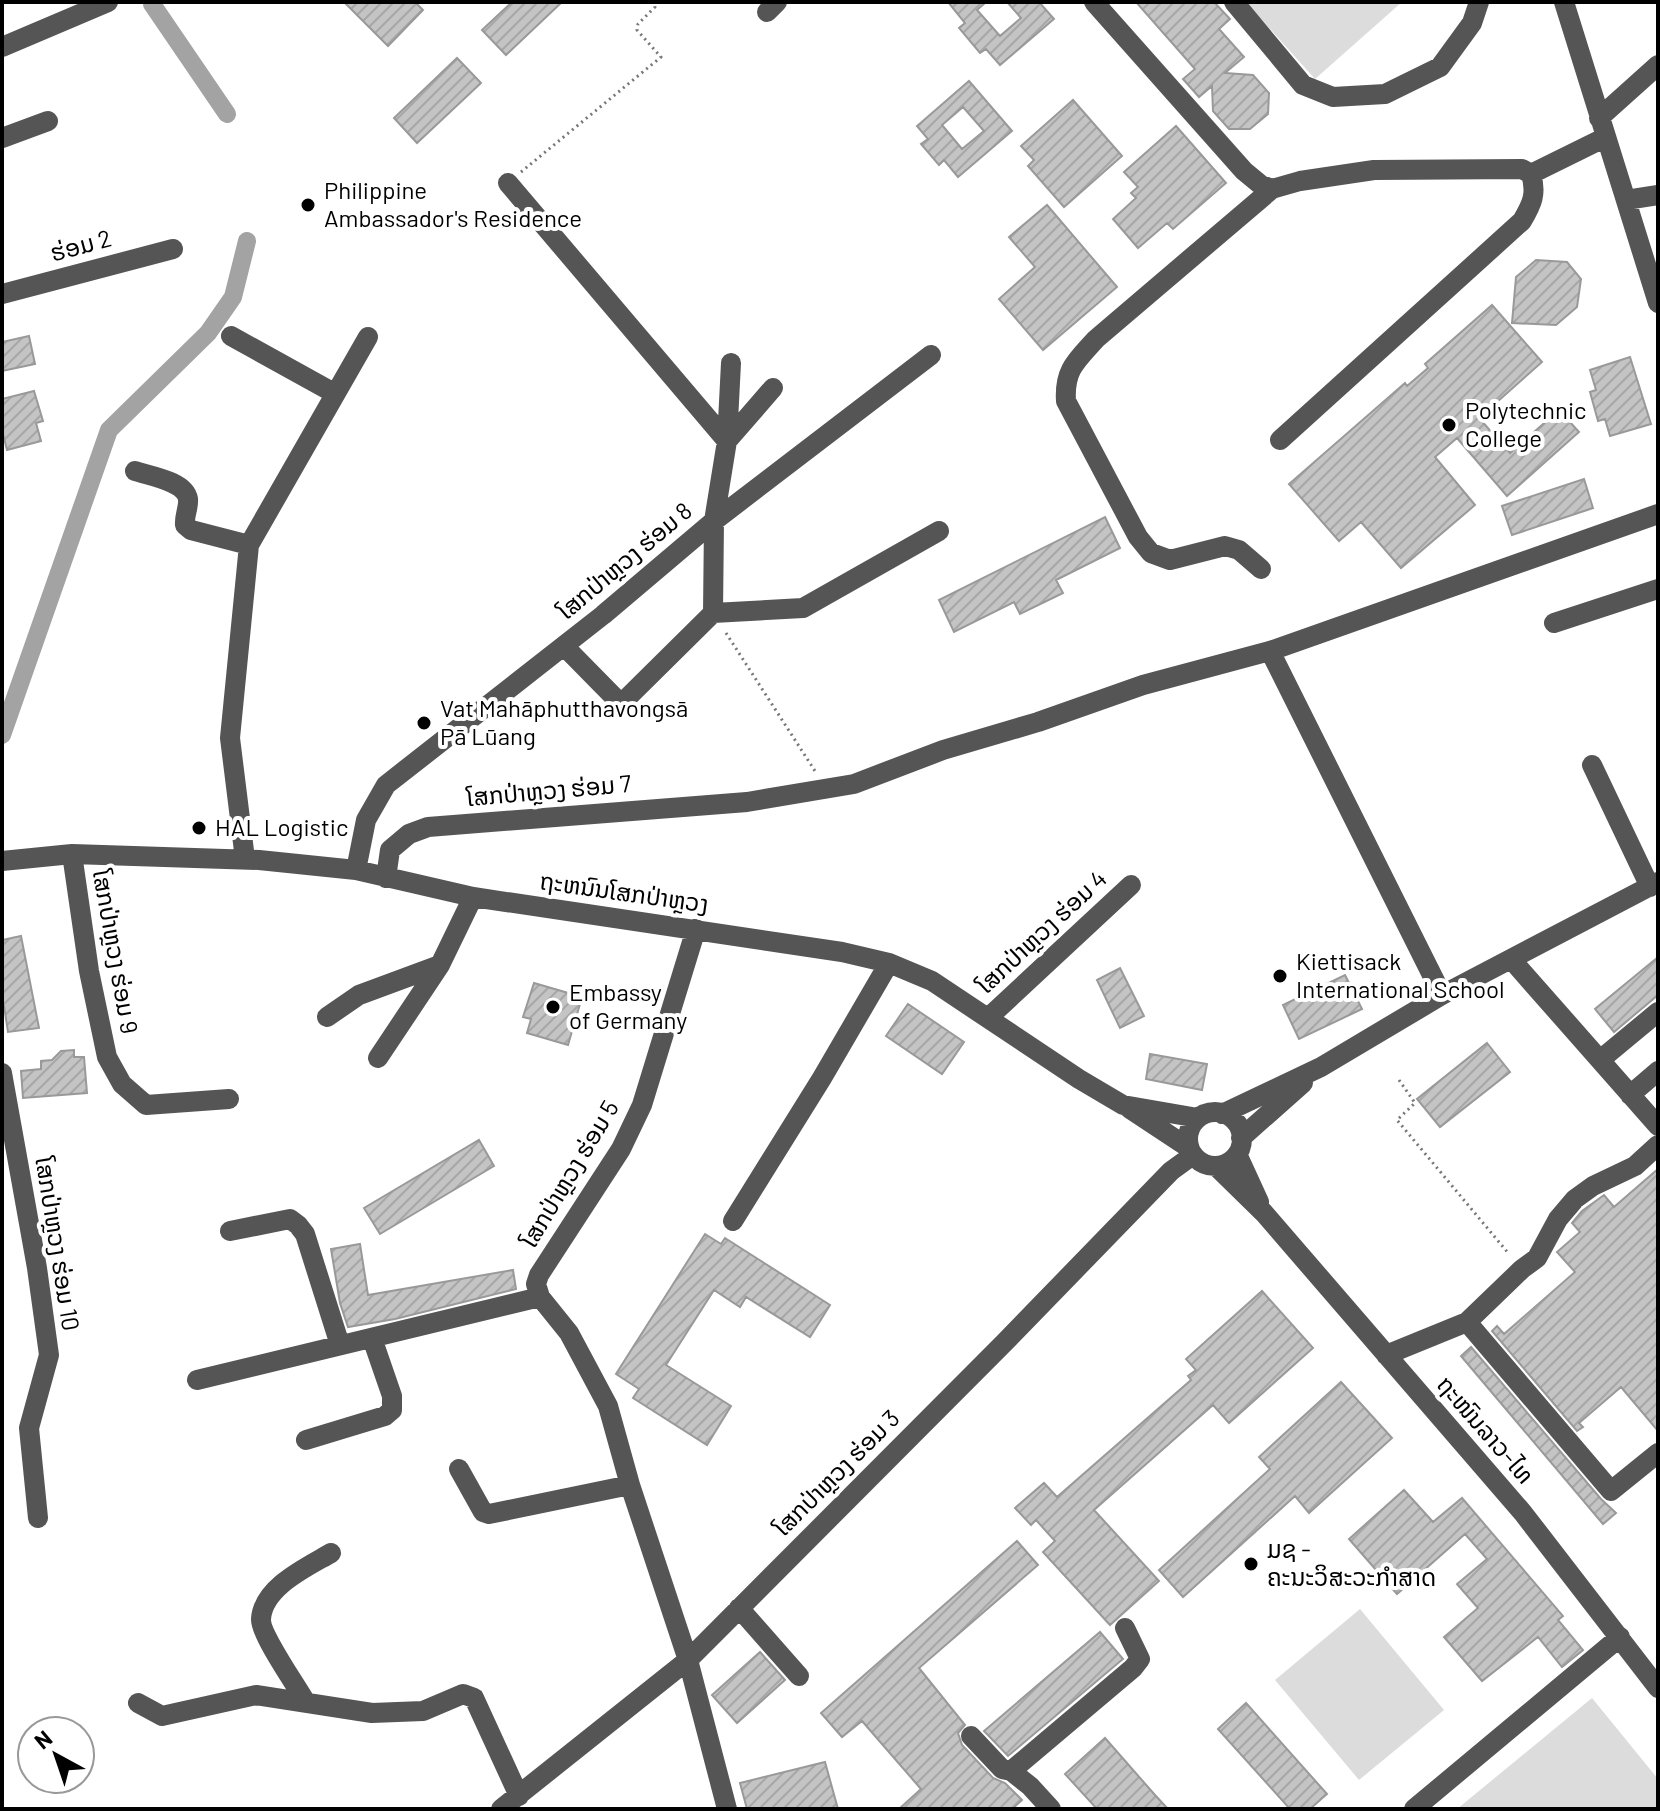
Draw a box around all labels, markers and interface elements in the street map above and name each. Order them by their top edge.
place label: Philippine Ambassador's Residence [324,175,582,232]
marker: Philippine Ambassador's Residence [299,196,317,214]
street label: ຮ່ອມ 2 [47,223,114,267]
place label: Polytechnic College [1465,395,1587,452]
marker: Polytechnic College [1440,416,1458,434]
street label: ໂສກປ່າຫຼວງ ຮ່ອມ 8 [550,495,698,626]
place label: Vat Mahāphutthavongsā Pā Lūang [440,693,688,750]
marker: Vat Mahāphutthavongsā Pā Lūang [415,714,433,732]
street label: ໂສກປ່າຫຼວງ ຮ່ອມ 7 [464,768,632,812]
place label: HAL Logistic [215,812,348,841]
marker: HAL Logistic [190,819,208,837]
street label: ໂສກປ່າຫຼວງ ຮ່ອມ 4 [969,863,1113,1000]
street label: ຖະຫນົນໂສກປ່າຫຼວງ [538,865,711,919]
street label: ໂສກປ່າຫຼວງ ຮ່ອມ 9 [87,866,145,1036]
place label: Kiettisack International School [1296,946,1505,1003]
marker: Kiettisack International School [1271,967,1289,985]
place label: Embassy of Germany [569,977,687,1034]
marker: Embassy of Germany [544,998,562,1016]
street label: ໂສກປ່າຫຼວງ ຮ່ອມ 5 [513,1095,625,1253]
street label: ໂສກປ່າຫຼວງ ຮ່ອມ 10 [29,1154,87,1333]
street label: ຖະໜົນລາວ-ໄທ [1431,1369,1541,1489]
street label: ໂສກປ່າຫຼວງ ຮ່ອມ 3 [766,1403,906,1542]
place label: ມຊ - ຄະນະວິສະວະກຳສາດ [1267,1534,1436,1591]
marker: ມຊ - ຄະນະວິສະວະກຳສາດ [1242,1555,1260,1573]
north arrow [16,1715,96,1795]
text: N [29,1724,56,1754]

